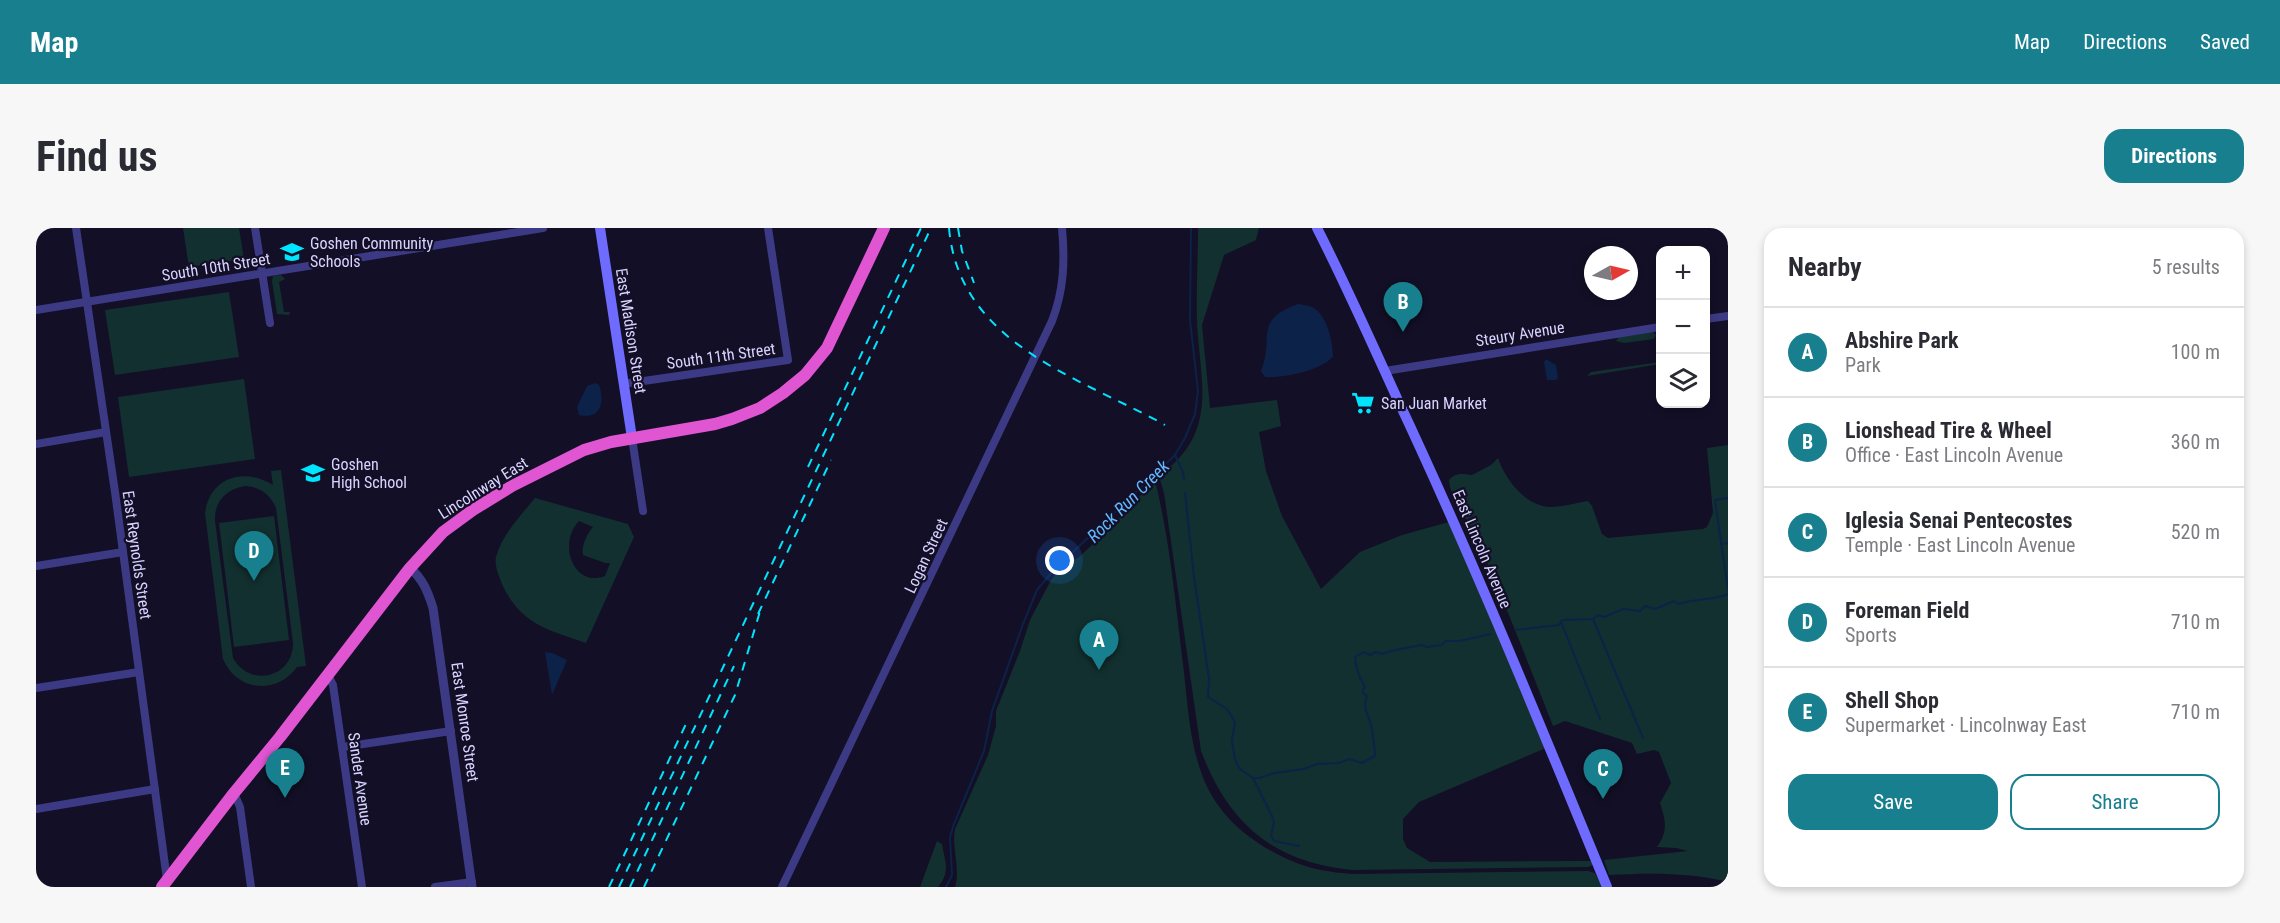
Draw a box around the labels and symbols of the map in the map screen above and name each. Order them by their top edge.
place label: Goshen Community Schools [310,234,434,271]
school or university icon: Goshen Community Schools [279,239,305,265]
north arrow [1584,246,1638,300]
street label: South 10th Street [160,249,272,285]
street label: East Madison Street [612,267,650,395]
pin: B [1384,282,1422,332]
street label: Steury Avenue [1474,318,1566,350]
street label: South 11th Street [665,339,777,373]
supermarket icon: San Juan Market [1350,390,1376,416]
place label: San Juan Market [1381,394,1487,413]
street label: Lincolnway East [435,453,531,523]
place label: Goshen High School [331,455,407,492]
water label: Rock Run Creek [1083,455,1174,546]
school or university icon: Goshen High School [300,460,326,486]
street label: East Lincoln Avenue [1448,487,1516,611]
street label: East Reynolds Street [119,489,155,621]
street label: Logan Street [900,515,952,596]
pin: D [234,532,274,581]
your location [1045,546,1074,575]
pin: A [1080,620,1118,670]
street label: East Monroe Street [447,661,483,783]
street label: Sander Avenue [344,731,376,827]
pin: E [266,748,304,798]
pin: C [1584,750,1622,799]

